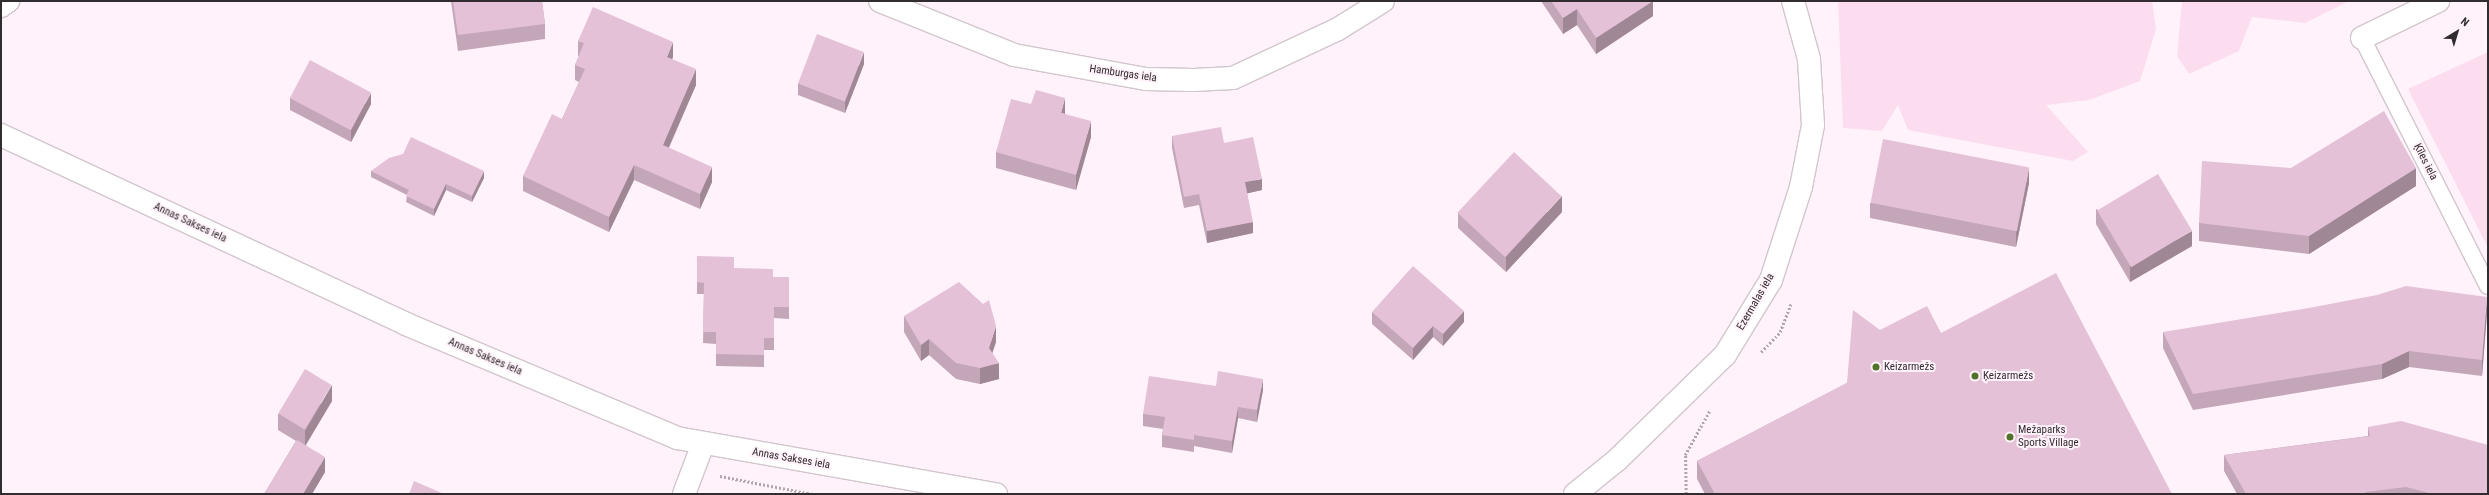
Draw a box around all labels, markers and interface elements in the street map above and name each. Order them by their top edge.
north arrow [2437,12,2477,52]
text: N [2458,15,2471,29]
street label: Hamburgas iela [1088,63,1158,85]
street label: Ķīles iela [2410,142,2440,182]
street label: Annas Sakses iela [151,200,229,246]
street label: Ezermalas iela [1735,271,1777,333]
street label: Annas Sakses iela [446,336,524,378]
place label: Keizarmežs [1884,360,1934,374]
marker: Keizarmežs [1871,362,1881,372]
place label: Ķeizarmežs [1983,369,2033,383]
marker: Ķeizarmežs [1970,371,1980,381]
place label: Mežaparks Sports Village [2018,424,2079,450]
marker: Mežaparks Sports Village [2005,432,2015,442]
street label: Annas Sakses iela [751,446,831,472]

